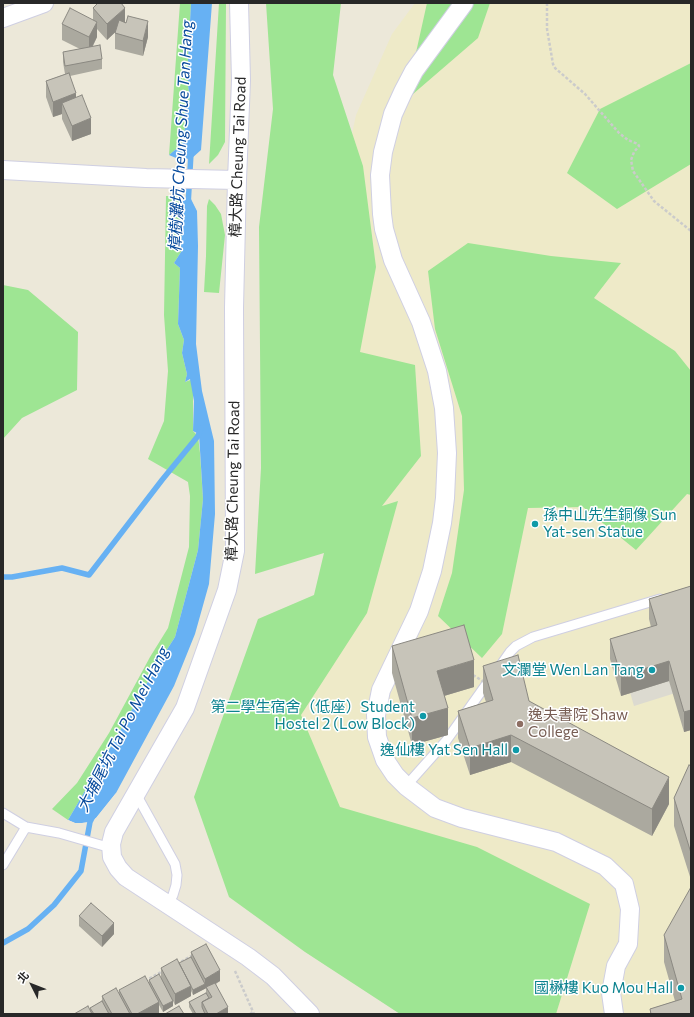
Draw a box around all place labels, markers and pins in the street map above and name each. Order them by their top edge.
place label: 孫中山先生銅像 Sun Yat-sen Statue [543,506,677,541]
marker: 孫中山先生銅像 Sun Yat-sen Statue [530,519,540,529]
place label: 文瀾堂 Wen Lan Tang [502,661,644,679]
marker: 文瀾堂 Wen Lan Tang [647,665,657,675]
place label: 第二學生宿舍（低座）Student Hostel 2 (Low Block) [211,698,415,733]
place label: 逸夫書院 Shaw College [528,706,628,741]
marker: 第二學生宿舍（低座）Student Hostel 2 (Low Block) [418,711,428,721]
marker: 逸夫書院 Shaw College [515,719,525,729]
place label: 逸仙樓 Yat Sen Hall [380,741,508,759]
marker: 逸仙樓 Yat Sen Hall [511,745,521,755]
place label: 國楙樓 Kuo Mou Hall [534,979,673,997]
marker: 國楙樓 Kuo Mou Hall [676,983,686,993]

